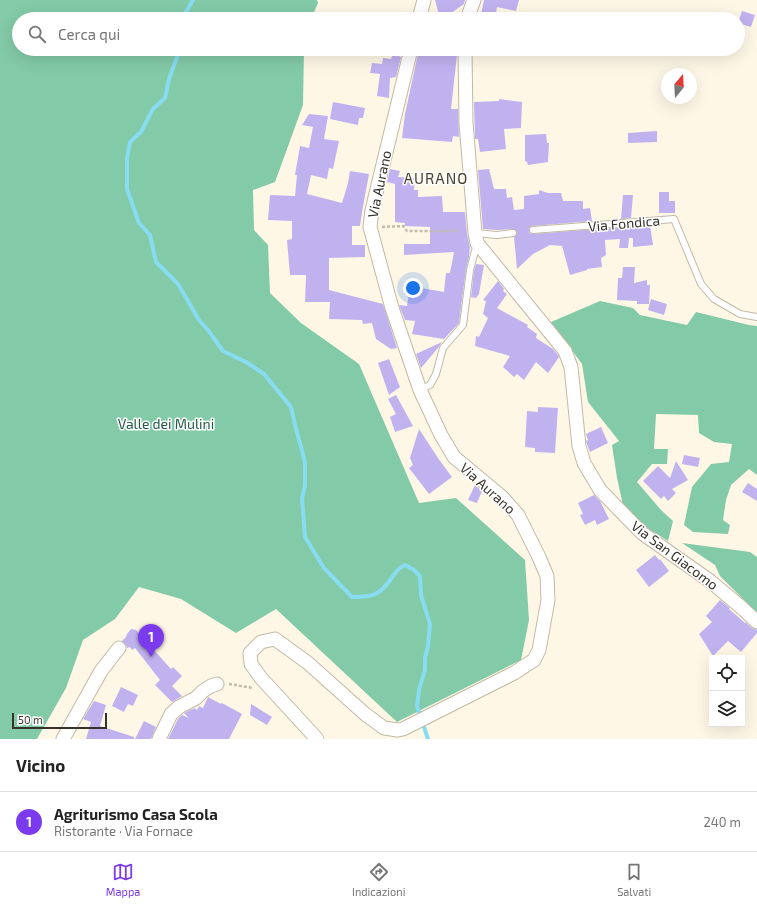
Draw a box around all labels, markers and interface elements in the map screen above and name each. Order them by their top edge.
search box [12,12,745,56]
icon: search [26,23,48,45]
text: Cerca qui [58,25,120,43]
north arrow [661,68,697,104]
street label: Via Aurano [364,149,394,219]
district label: AURANO [404,169,468,187]
street label: Via Fondica [587,211,661,235]
your location [403,278,423,298]
park label: Valle dei Mulini [118,415,214,432]
street label: Via Aurano [457,459,519,517]
street label: Via San Giacomo [628,517,722,593]
pin: 1 [138,624,164,657]
map controls [709,655,745,727]
button: locate [709,655,745,691]
button: layers [709,691,745,727]
scale bar [12,711,107,730]
text: 50 m [18,713,43,726]
text: Vicino [16,755,65,775]
text: Agriturismo Casa Scola [54,805,218,823]
text: 1 [26,814,32,830]
text: 240 m [704,814,741,830]
text: Ristorante · Via Fornace [54,823,193,839]
tab: Mappa [106,861,140,898]
tab: Indicazioni [352,861,405,898]
tab: Salvati [617,861,651,898]

